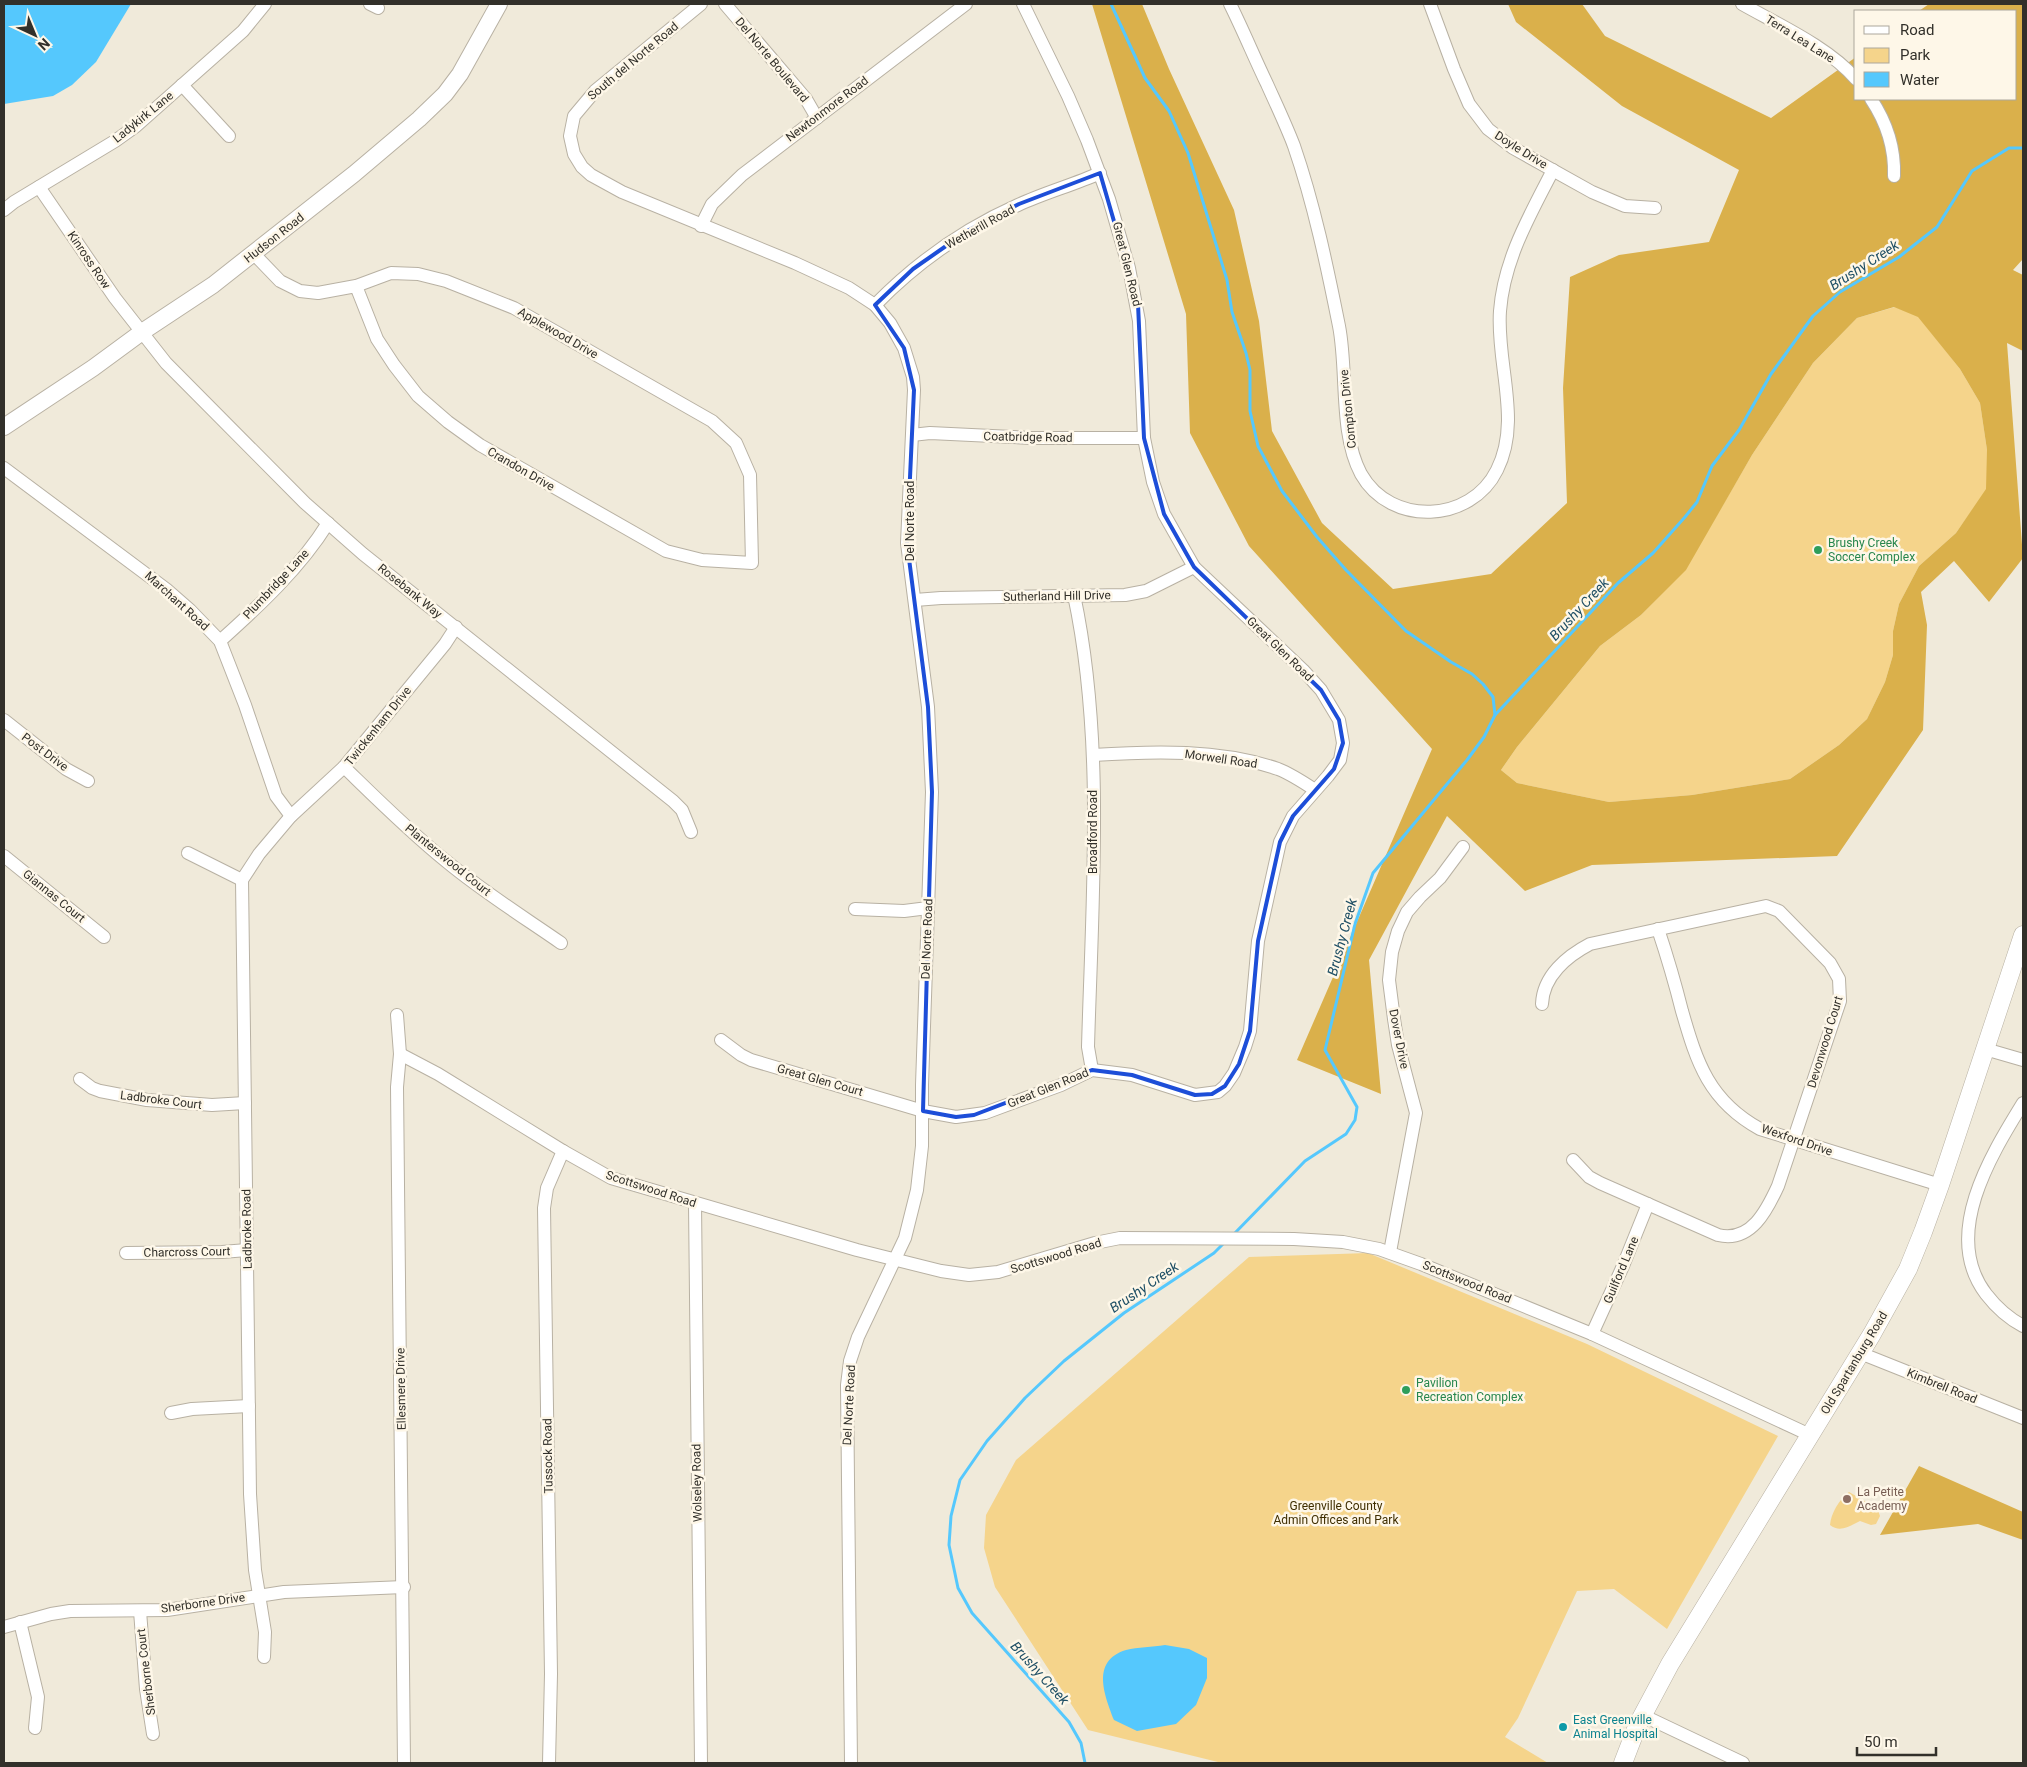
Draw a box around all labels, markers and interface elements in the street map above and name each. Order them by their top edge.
north arrow [10,10,60,60]
legend [1854,10,2017,100]
street label: Terra Lea Lane [1763,12,1837,66]
street label: Del Norte Boulevard [732,15,812,105]
street label: South del Norte Road [585,19,681,103]
text: Road [1900,21,1934,39]
text: N [35,35,53,54]
text: Park [1900,46,1931,64]
text: Water [1900,71,1939,89]
street label: Newtonmore Road [783,73,871,145]
street label: Ladykirk Lane [110,88,176,146]
street label: Doyle Drive [1492,128,1550,172]
street label: Wetherill Road [943,202,1017,252]
street label: Hudson Road [241,210,307,266]
street label: Great Glen Road [1110,220,1144,308]
street label: Kinross Row [65,229,113,291]
water label: Brushy Creek [1826,236,1903,293]
street label: Applewood Drive [516,304,600,362]
street label: Compton Drive [1337,369,1359,449]
street label: Coatbridge Road [983,429,1073,445]
street label: Crandon Drive [485,444,557,494]
street label: Del Norte Road [903,481,917,561]
place label: Brushy Creek Soccer Complex [1828,536,1915,564]
marker: Brushy Creek Soccer Complex [1812,544,1824,556]
street label: Plumbridge Lane [240,546,312,622]
street label: Rosebank Way [375,561,445,621]
street label: Marchant Road [142,569,212,633]
water label: Brushy Creek [1546,574,1613,644]
street label: Sutherland Hill Drive [1003,588,1111,604]
street label: Great Glen Road [1244,614,1316,684]
street label: Twickenham Drive [342,684,414,768]
street label: Post Drive [19,730,71,774]
street label: Morwell Road [1184,747,1258,771]
street label: Broadford Road [1086,790,1100,874]
street label: Planterswood Court [402,821,494,899]
street label: Giannas Court [20,867,88,925]
water label: Brushy Creek [1324,895,1360,977]
street label: Del Norte Road [919,898,935,980]
street label: Devonwood Court [1804,994,1846,1090]
street label: Dover Drive [1386,1008,1412,1070]
street label: Great Glen Court [776,1061,865,1099]
street label: Great Glen Road [1005,1065,1091,1111]
street label: Ladbroke Court [119,1088,203,1112]
street label: Wexford Drive [1760,1121,1834,1159]
street label: Scottswood Road [604,1168,698,1210]
street label: Ladbroke Road [239,1189,255,1269]
street label: Guilford Lane [1601,1234,1641,1306]
street label: Scottswood Road [1009,1236,1103,1276]
street label: Charcross Court [143,1244,231,1260]
water label: Brushy Creek [1107,1258,1182,1316]
street label: Scottswood Road [1421,1258,1513,1306]
street label: Old Spartanburg Road [1818,1309,1890,1417]
street label: Ellesmere Drive [393,1348,409,1430]
street label: Del Norte Road [840,1364,858,1446]
street label: Kimbrell Road [1905,1366,1979,1406]
place label: Pavilion Recreation Complex [1416,1376,1523,1404]
marker: Pavilion Recreation Complex [1400,1384,1412,1396]
street label: Tussock Road [540,1418,556,1494]
street label: Wolseley Road [689,1444,705,1522]
place label: La Petite Academy [1857,1485,1907,1513]
marker: La Petite Academy [1841,1493,1853,1505]
park label: Greenville County Admin Offices and Park [1273,1499,1399,1527]
street label: Sherborne Drive [160,1590,246,1616]
street label: Sherborne Court [134,1628,158,1716]
water label: Brushy Creek [1007,1638,1073,1709]
place label: East Greenville Animal Hospital [1573,1713,1658,1741]
marker: East Greenville Animal Hospital [1557,1721,1569,1733]
scale bar [1857,1724,1936,1756]
text: 50 m [1864,1733,1898,1751]

